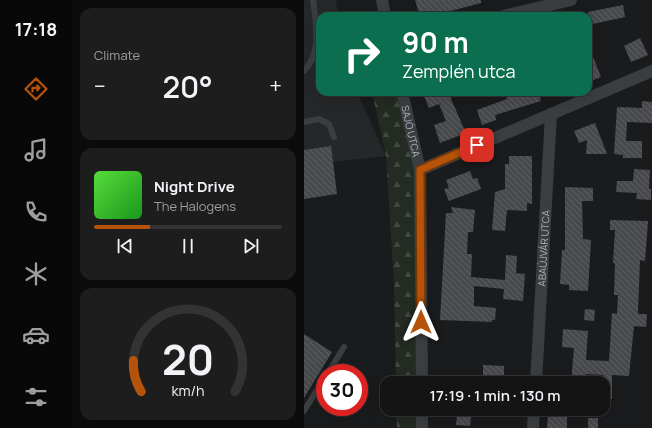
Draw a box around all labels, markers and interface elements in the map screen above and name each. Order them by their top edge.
text: 17:18 [15,17,57,41]
text: 90 m [402,23,469,61]
icon: right [336,28,388,80]
text: Climate [94,46,140,64]
text: Zemplén utca [402,59,515,83]
text: 20° [162,66,213,107]
text: − [94,71,106,101]
text: + [269,71,282,101]
icon: directions [22,75,50,103]
street label: SAJÓ UTCA [398,104,424,159]
pin [460,128,494,162]
icon: arrive [466,134,488,156]
icon: music [22,136,50,164]
text: Night Drive [154,176,235,197]
text: The Halogens [154,197,236,215]
icon: phone [22,198,50,226]
street label: ABAÚJVÁR UTCA [534,209,553,287]
icon: previous [114,235,136,257]
icon: pause [177,235,199,257]
icon: next [240,235,262,257]
icon: climate [22,260,50,288]
position arrow [400,301,442,343]
icon: car [22,321,50,349]
text: 20 [162,331,214,387]
speed limit sign: 30 [316,364,368,416]
text: km/h [171,381,205,400]
icon: filters [22,383,50,411]
text: 17:19 · 1 min · 130 m [430,385,560,406]

